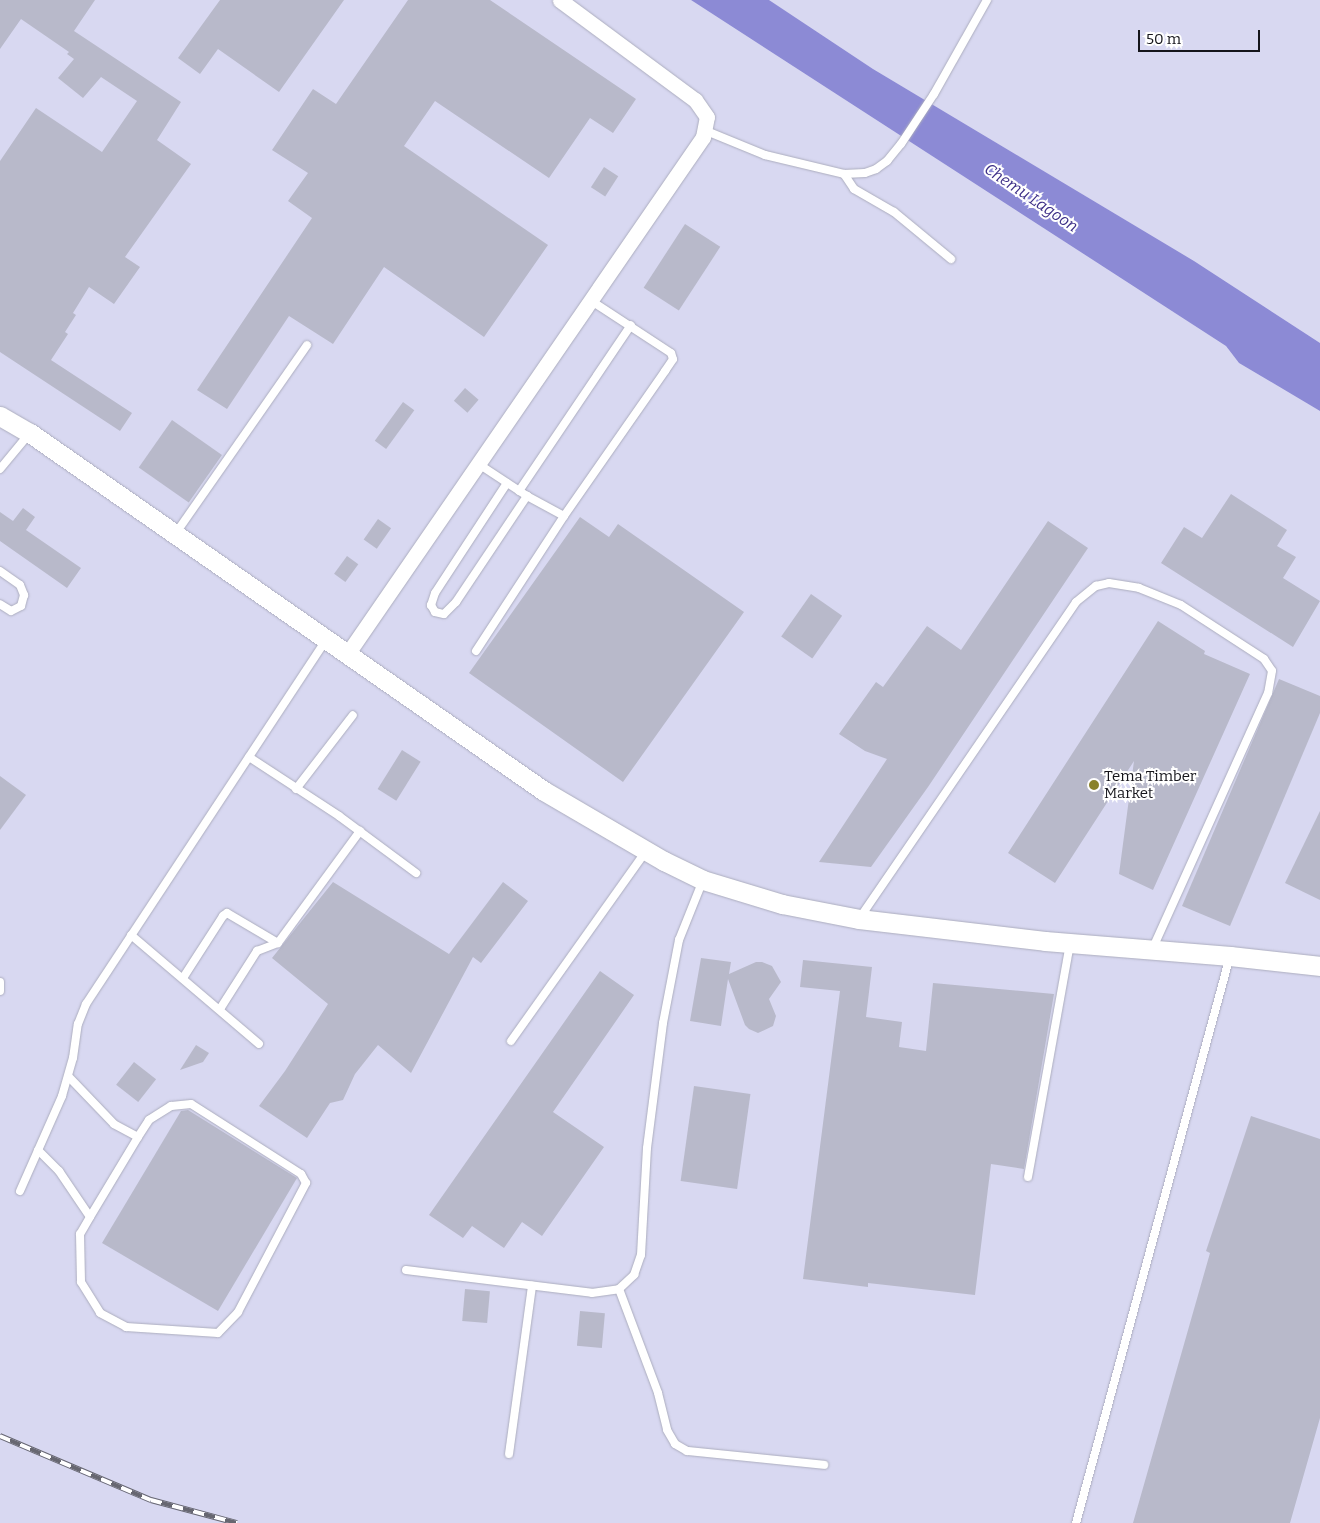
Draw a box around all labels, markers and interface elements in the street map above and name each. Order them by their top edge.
scale bar [1140,20,1262,52]
text: 50 m [1146,30,1181,48]
water label: Chemu Lagoon [981,160,1081,236]
place label: Tema Timber Market [1104,767,1196,802]
marker: Tema Timber Market [1088,779,1100,791]

